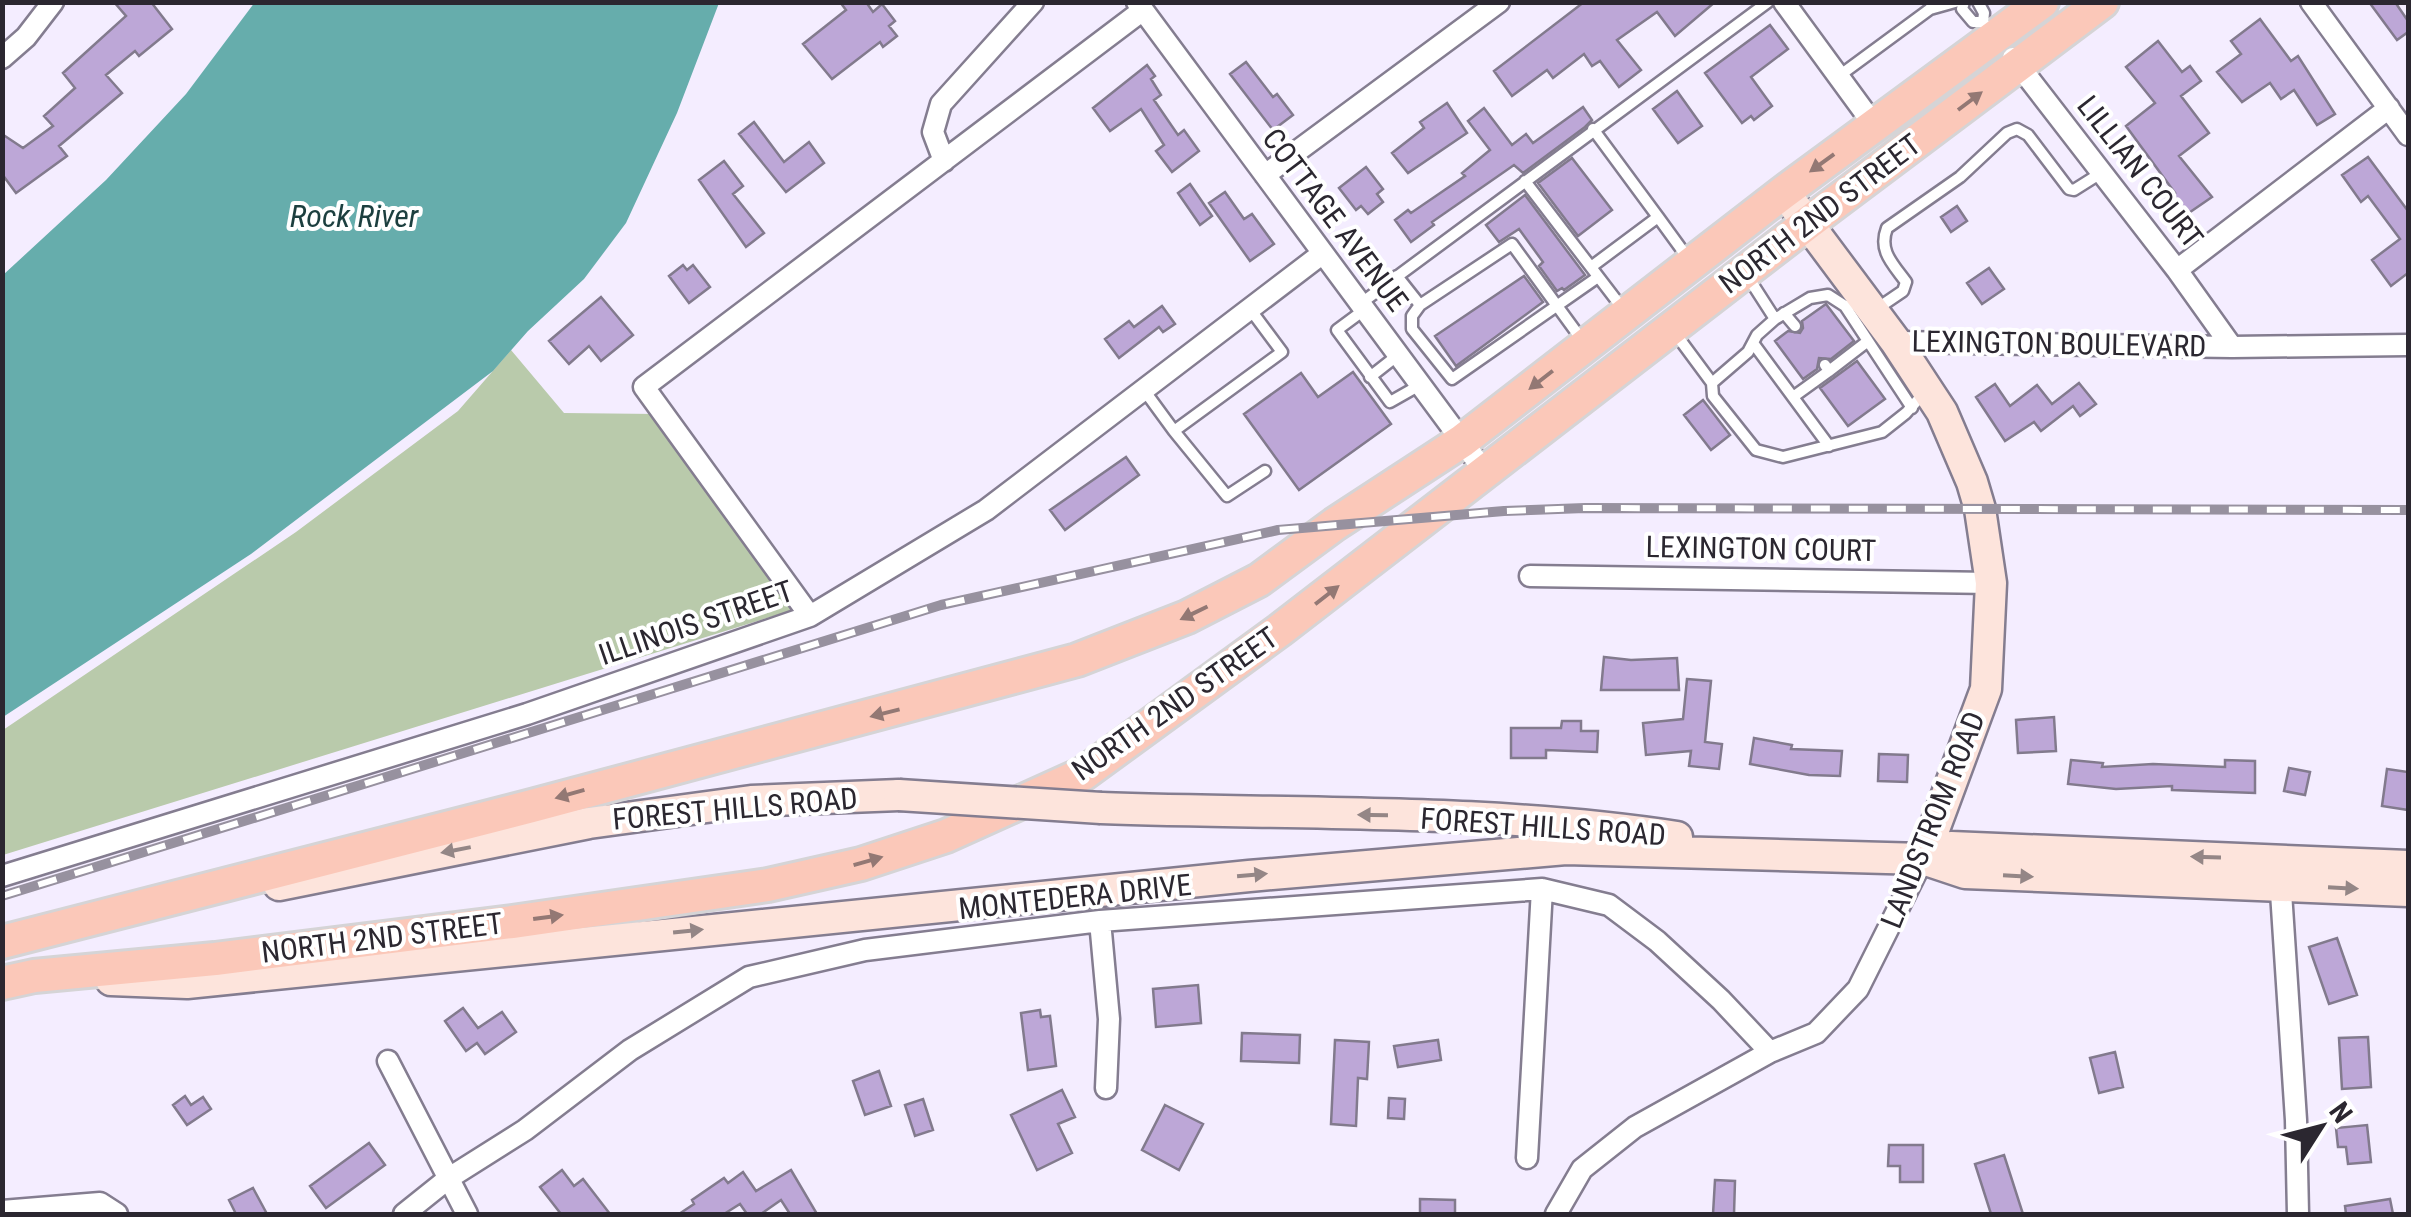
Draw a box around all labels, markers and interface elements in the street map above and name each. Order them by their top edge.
street label: LILLIAN COURT [2070,89,2211,255]
one-way arrow [1957,91,1983,111]
street label: COTTAGE AVENUE [1255,121,1415,318]
street label: NORTH 2ND STREET [1712,127,1927,301]
one-way arrow [1809,153,1835,173]
water label: Rock River [290,197,420,235]
street label: LEXINGTON BOULEVARD [1911,323,2207,364]
one-way arrow [1528,369,1553,390]
street label: LEXINGTON COURT [1645,529,1877,568]
street label: ILLINOIS STREET [594,573,797,672]
one-way arrow [1313,584,1339,605]
one-way arrow [1179,605,1208,622]
street label: NORTH 2ND STREET [1065,620,1284,788]
one-way arrow [869,705,900,721]
street label: LANDSTROM ROAD [1873,706,1992,933]
street label: FOREST HILLS ROAD [611,780,859,837]
one-way arrow [555,787,585,802]
street label: FOREST HILLS ROAD [1419,800,1667,853]
one-way arrow [1357,807,1389,823]
one-way arrow [440,843,471,859]
one-way arrow [2190,849,2222,865]
one-way arrow [853,853,883,868]
street label: MONTEDERA DRIVE [957,867,1193,926]
one-way arrow [1236,867,1268,883]
one-way arrow [2003,868,2035,884]
one-way arrow [2328,881,2360,897]
street label: NORTH 2ND STREET [259,905,505,970]
one-way arrow [533,908,564,924]
one-way arrow [673,923,705,939]
north arrow [2271,1077,2371,1177]
text: N [2322,1096,2359,1129]

